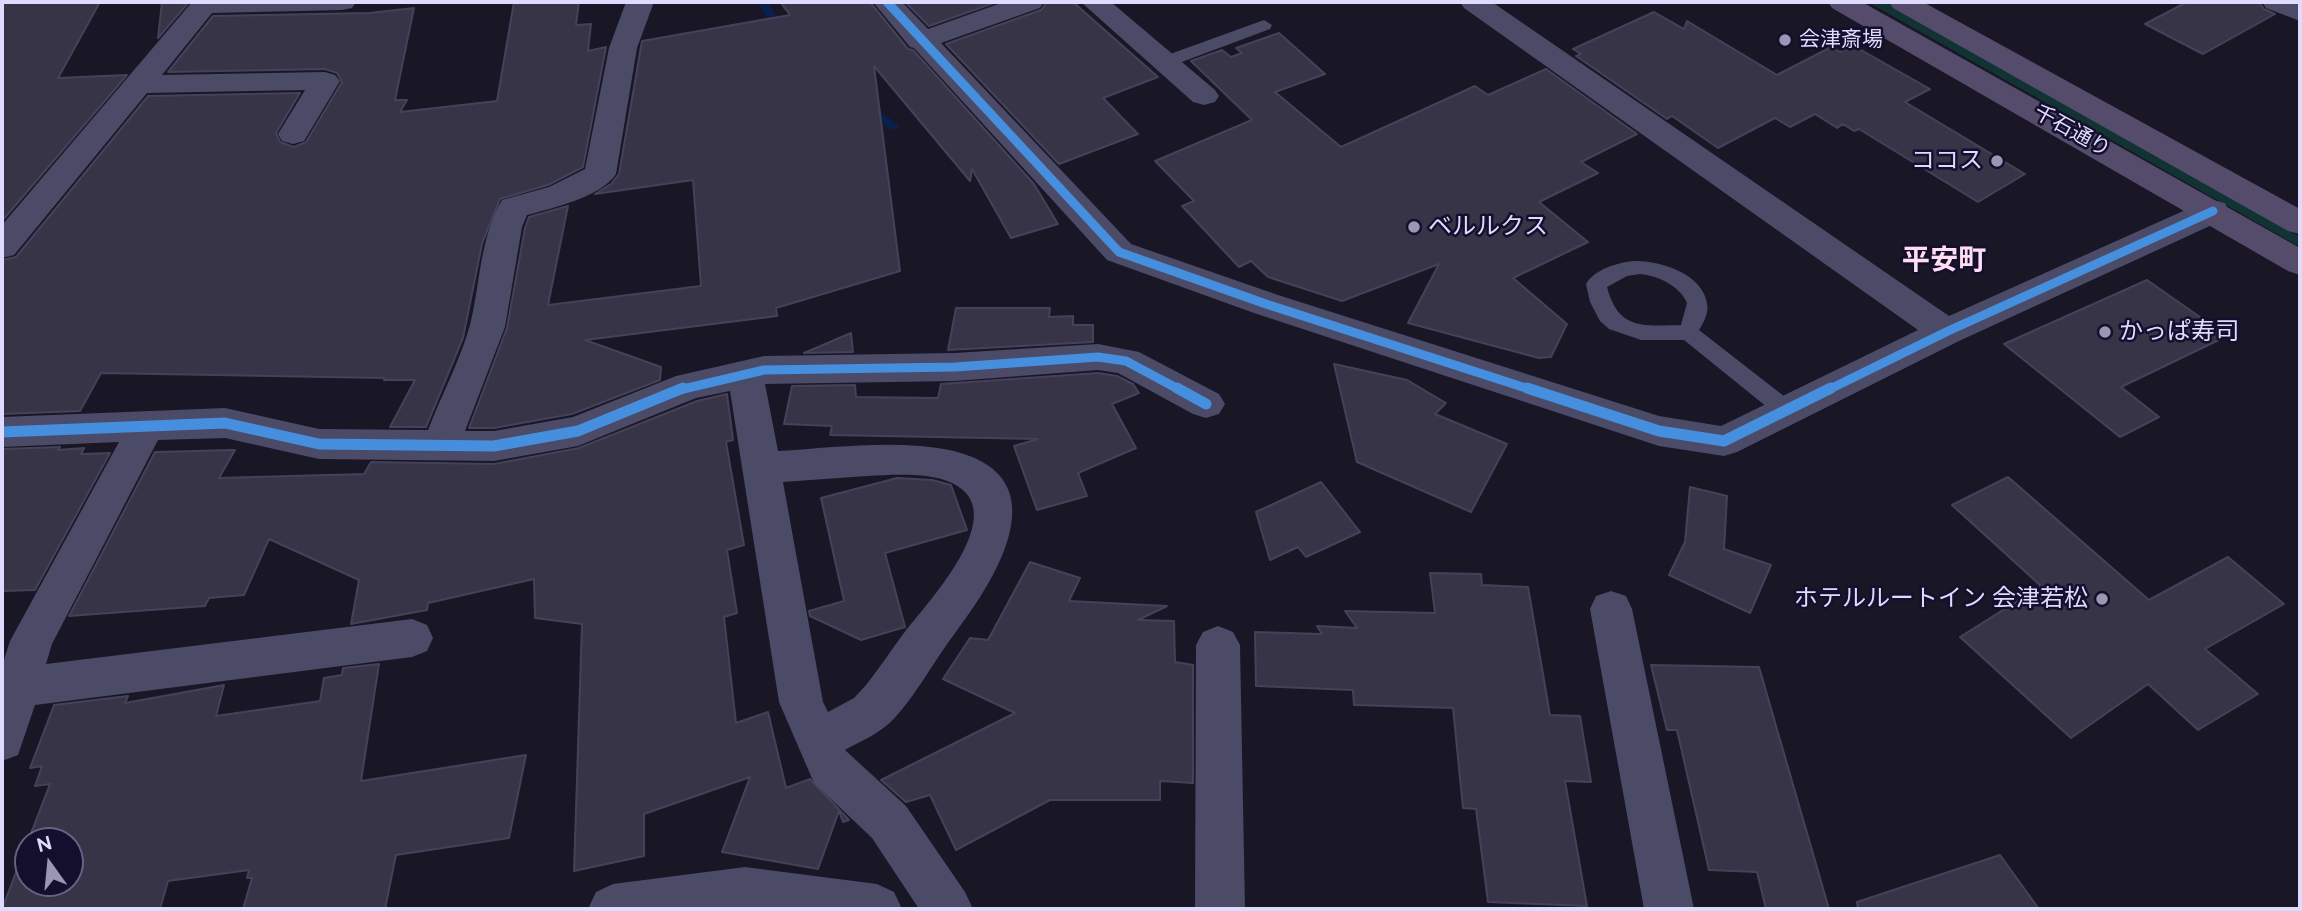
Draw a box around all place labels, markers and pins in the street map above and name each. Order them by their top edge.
place label: 会津斎場 [1799,27,1883,53]
marker: 会津斎場 [1777,32,1793,48]
place label: ココス [1911,147,1983,175]
marker: ココス [1989,153,2005,169]
place label: ベルルクス [1428,213,1548,241]
marker: ベルルクス [1406,219,1422,235]
place label: かっぱ寿司 [2119,318,2239,346]
marker: かっぱ寿司 [2097,324,2113,340]
place label: ホテルルートイン 会津若松 [1794,585,2088,613]
marker: ホテルルートイン 会津若松 [2094,591,2110,607]

